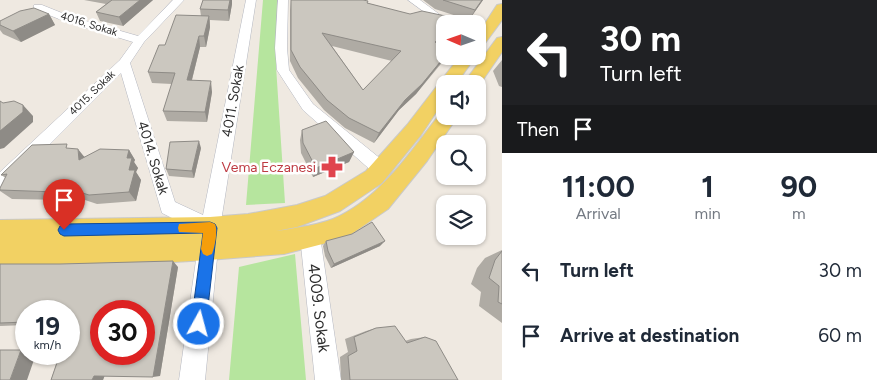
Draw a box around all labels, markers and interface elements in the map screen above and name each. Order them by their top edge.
street label: 4016. Sokak [59,9,120,39]
north arrow [436,15,486,65]
map controls [436,15,486,245]
text: 30 m [600,18,681,60]
icon: left [517,20,582,85]
text: Turn left [600,60,682,87]
street label: 4011. Sokak [218,63,248,138]
street label: 4015. Sokak [66,67,118,118]
button: sound [436,75,486,125]
icon: arrive [569,115,597,143]
text: Then [517,118,559,141]
street label: 4014. Sokak [134,119,172,197]
button: search [436,135,486,185]
pharmacy icon: Vema Eczanesi [319,154,345,180]
place label: Vema Eczanesi [222,159,316,176]
text: 11:00 [562,168,635,205]
text: 1 [701,168,714,205]
text: 90 [780,168,817,205]
pin [43,179,85,230]
icon: arrive [50,186,78,214]
button: layers [436,195,486,245]
text: Arrival [576,204,621,223]
text: min [695,204,721,223]
text: m [792,204,806,223]
icon: left [517,257,545,285]
text: Turn left [560,259,634,282]
text: 30 m [819,259,862,282]
street label: 4009. Sokak [304,262,334,354]
position arrow [172,297,224,349]
speed limit sign: 30 [90,300,155,365]
text: 19 [35,311,60,341]
icon: arrive [517,322,545,350]
text: Arrive at destination [560,324,739,347]
text: 60 m [818,324,862,347]
text: km/h [34,338,61,352]

